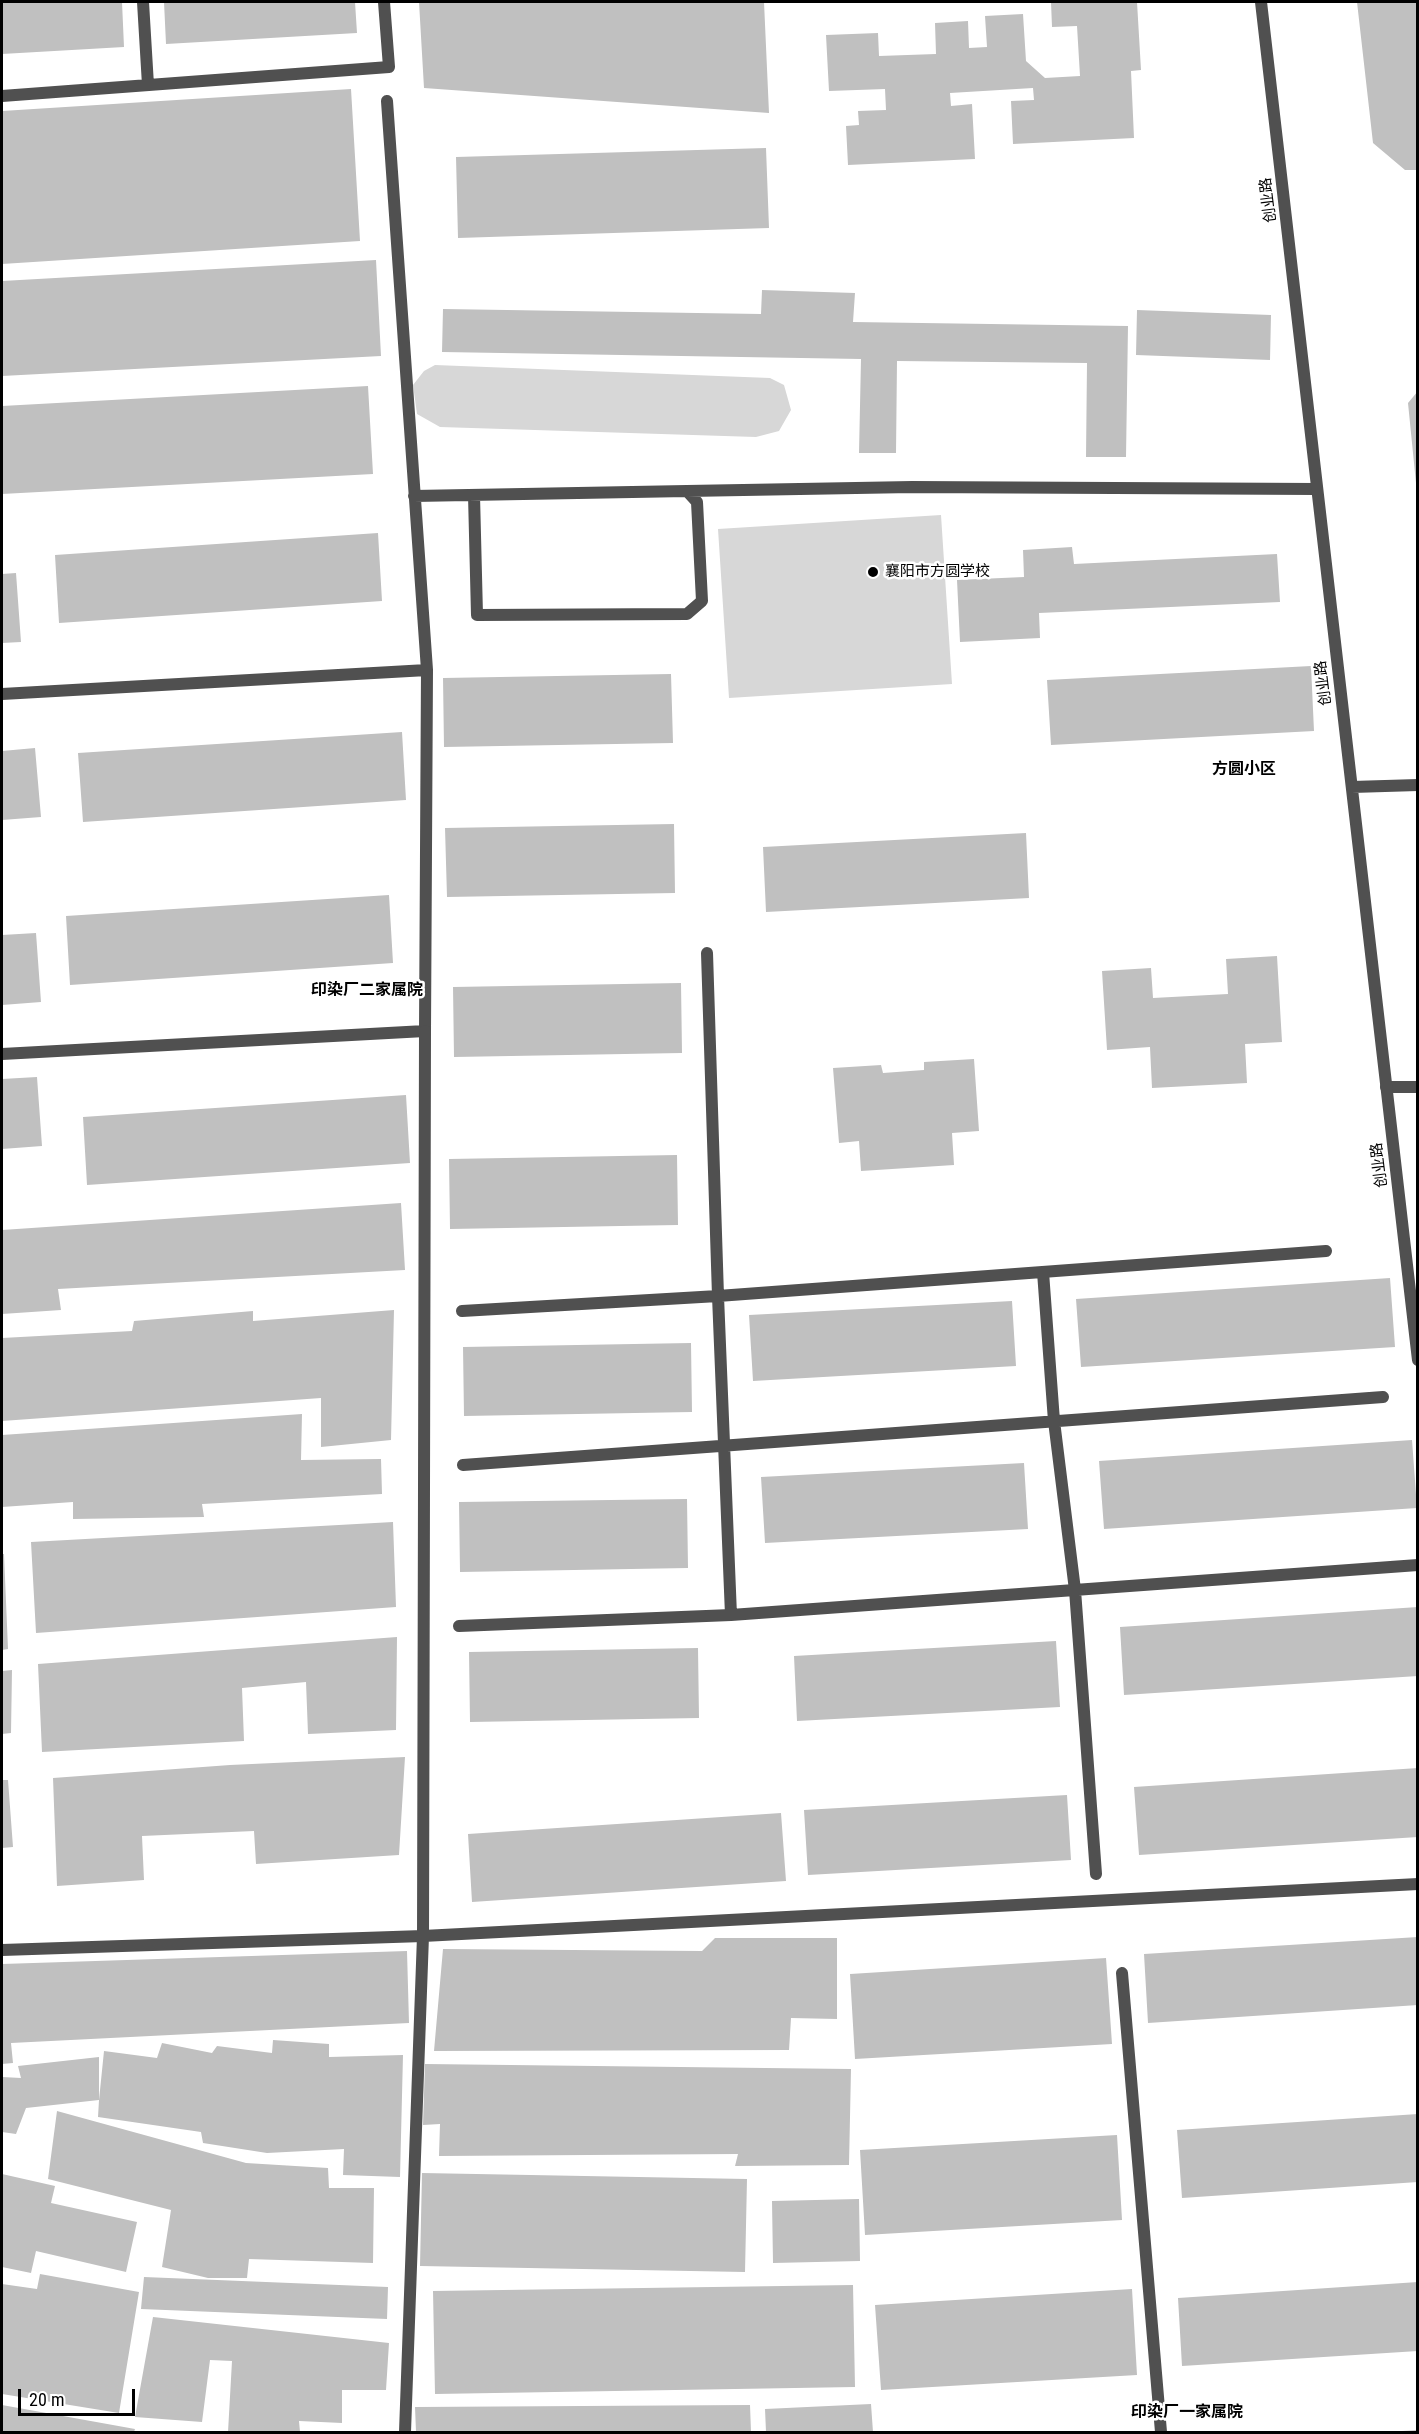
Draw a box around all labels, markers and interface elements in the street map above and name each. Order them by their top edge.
street label: 创业路 [1257,177,1281,223]
place label: 襄阳市方圆学校 [885,563,990,581]
marker: 襄阳市方圆学校 [866,565,880,579]
street label: 创业路 [1312,660,1336,706]
district label: 方圆小区 [1212,760,1276,780]
district label: 印染厂二家属院 [311,981,423,1001]
street label: 创业路 [1368,1142,1392,1188]
scale bar [21,2377,138,2415]
text: 20 m [29,2389,64,2410]
district label: 印染厂一家属院 [1131,2403,1243,2423]

